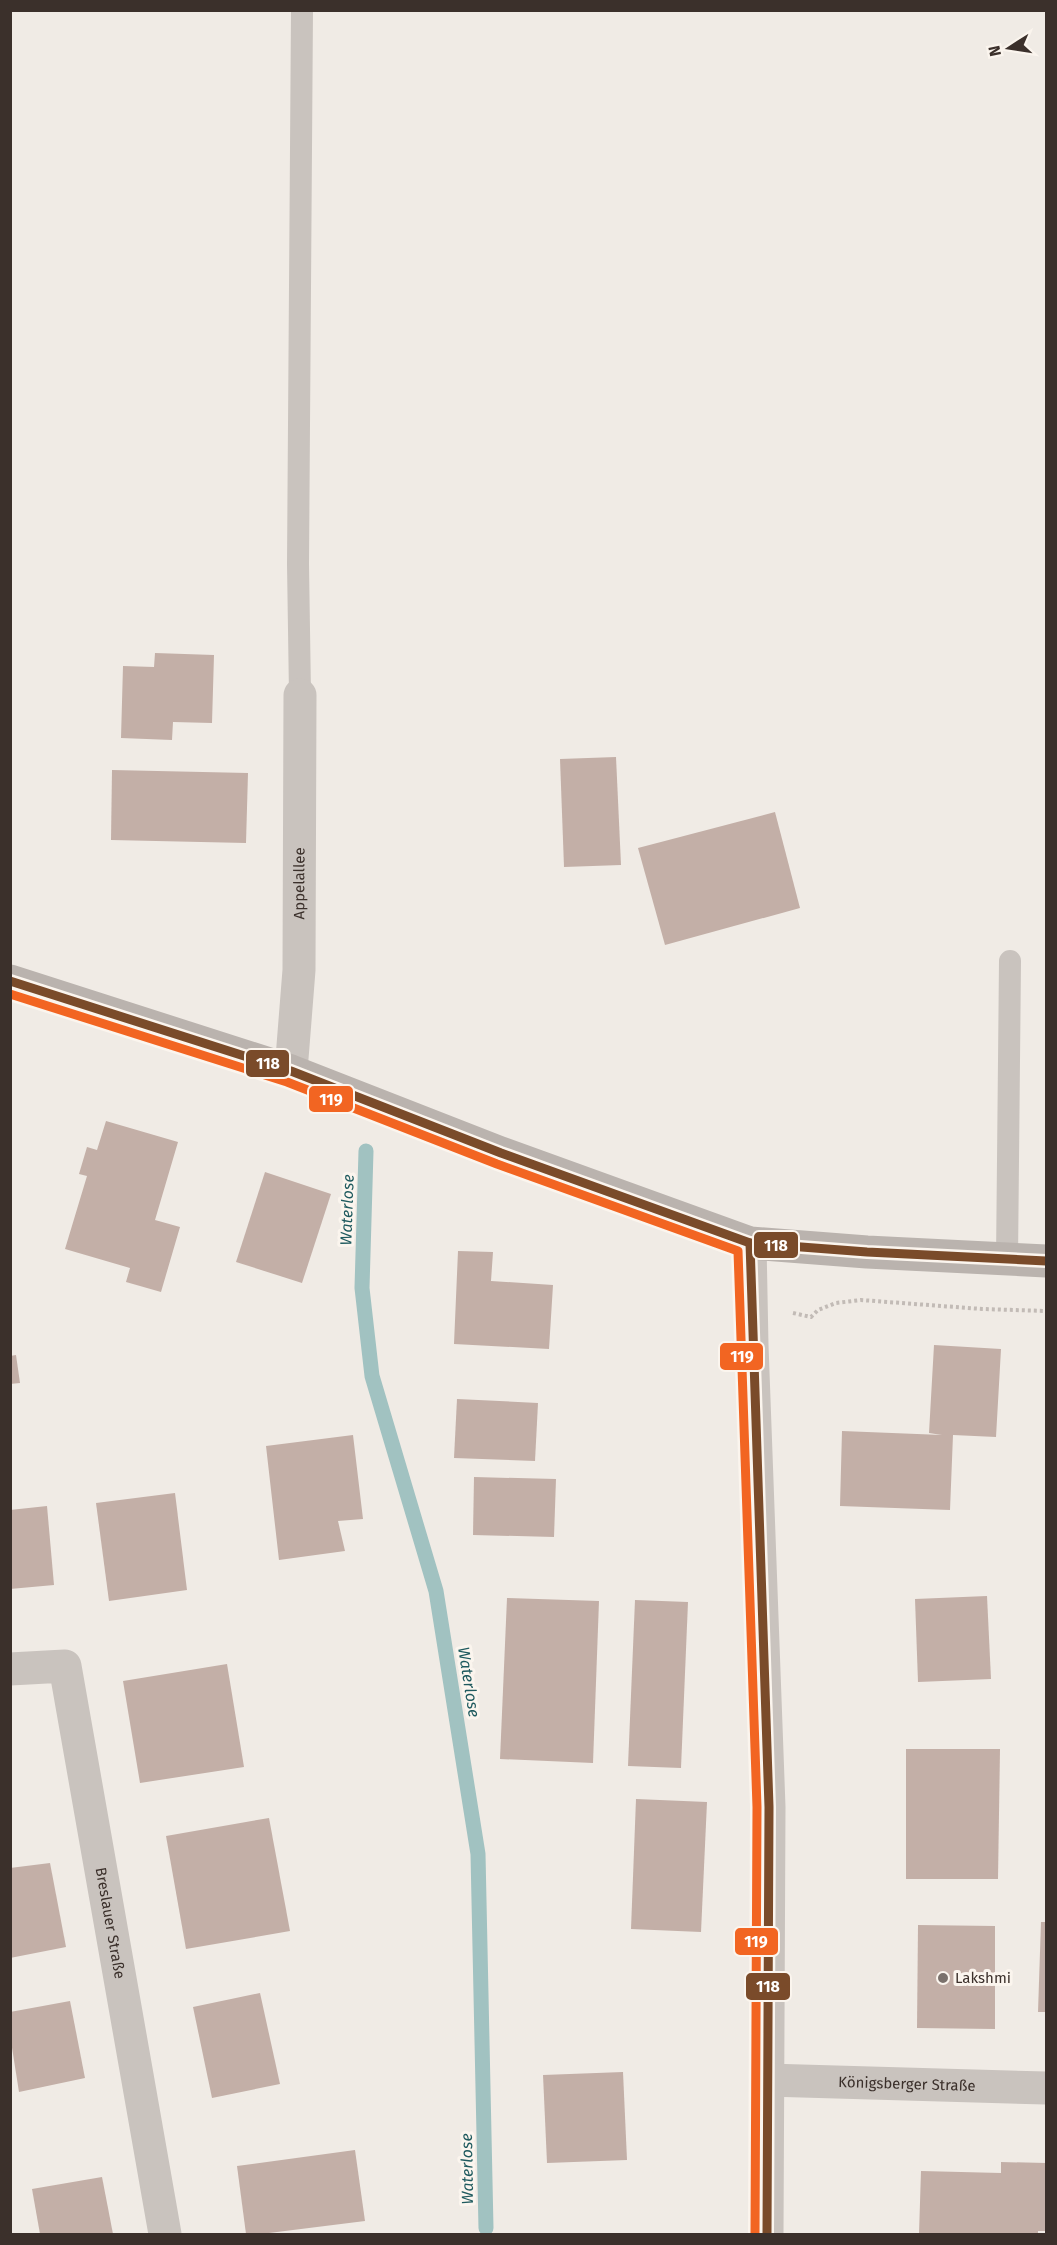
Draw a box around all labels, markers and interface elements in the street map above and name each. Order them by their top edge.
north arrow [979,18,1039,78]
text: N [984,44,1005,58]
street label: Appelallee [290,847,308,919]
line badge: 118 [245,1049,290,1078]
text: 118 [256,1054,280,1073]
line badge: 119 [308,1085,354,1113]
text: 119 [319,1090,343,1109]
water label: Waterlose [336,1174,358,1246]
line badge: 118 [753,1231,799,1259]
text: 118 [764,1236,788,1255]
line badge: 119 [719,1342,764,1371]
text: 119 [730,1347,754,1366]
water label: Waterlose [454,1645,484,1719]
street label: Breslauer Straße [92,1866,129,1980]
line badge: 119 [734,1927,779,1956]
text: 119 [744,1932,768,1951]
place label: Lakshmi [955,1969,1011,1987]
marker: Lakshmi [936,1971,950,1985]
line badge: 118 [745,1972,791,2001]
text: 118 [756,1977,780,1996]
street label: Königsberger Straße [838,2073,976,2095]
water label: Waterlose [457,2133,477,2205]

